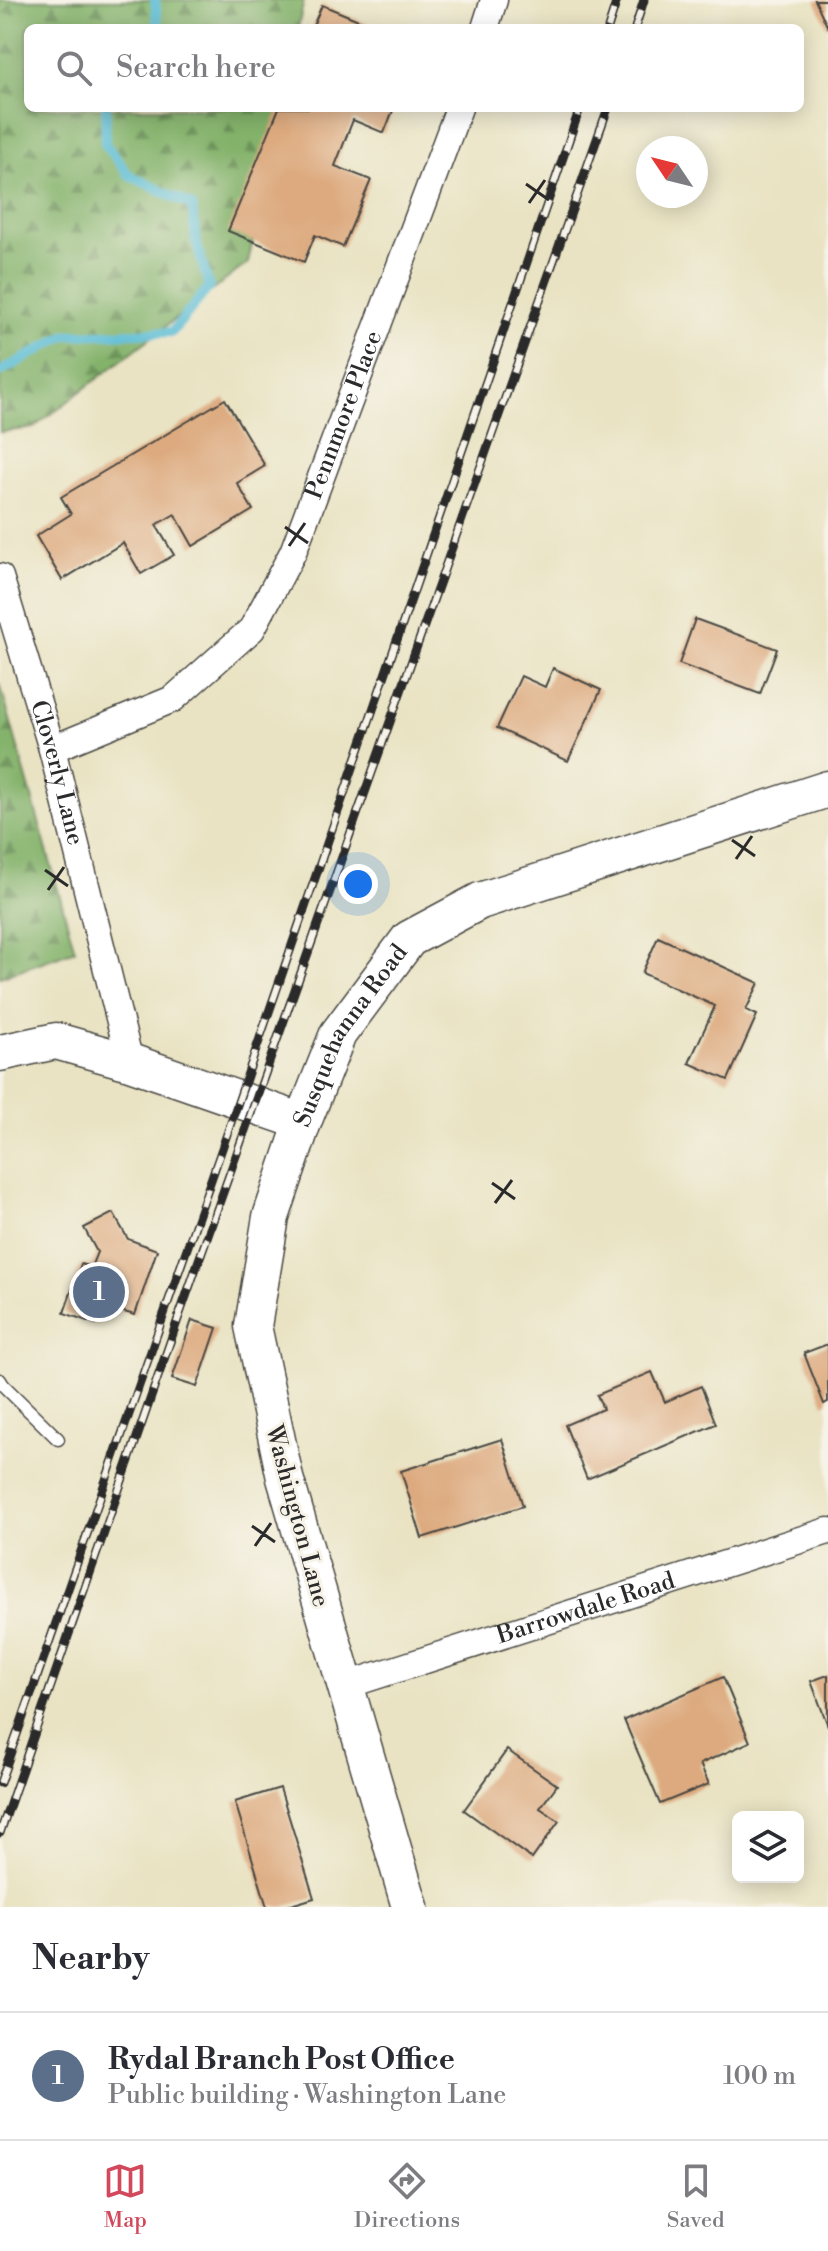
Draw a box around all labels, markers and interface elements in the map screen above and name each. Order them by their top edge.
search box [24,24,804,112]
icon: search [52,46,96,90]
text: Search here [116,49,276,87]
north arrow [636,136,708,208]
street label: Pennmore Place [299,327,389,503]
street label: Cloverly Lane [23,697,90,848]
your location [338,864,378,904]
street label: Susquehanna Road [288,938,415,1131]
pin: 1 [73,1262,125,1322]
street label: Washington Lane [258,1421,336,1610]
street label: Barrowdale Road [492,1566,679,1651]
map controls [732,1811,804,1883]
button: layers [732,1811,804,1883]
text: Nearby [32,1938,150,1980]
text: Rydal Branch Post Office [108,2041,455,2079]
text: 1 [52,2060,64,2092]
text: 100 m [723,2060,796,2092]
text: Public building · Washington Lane [108,2079,507,2111]
tab: Map [103,2159,147,2234]
tab: Directions [354,2159,460,2234]
tab: Saved [667,2159,725,2234]

